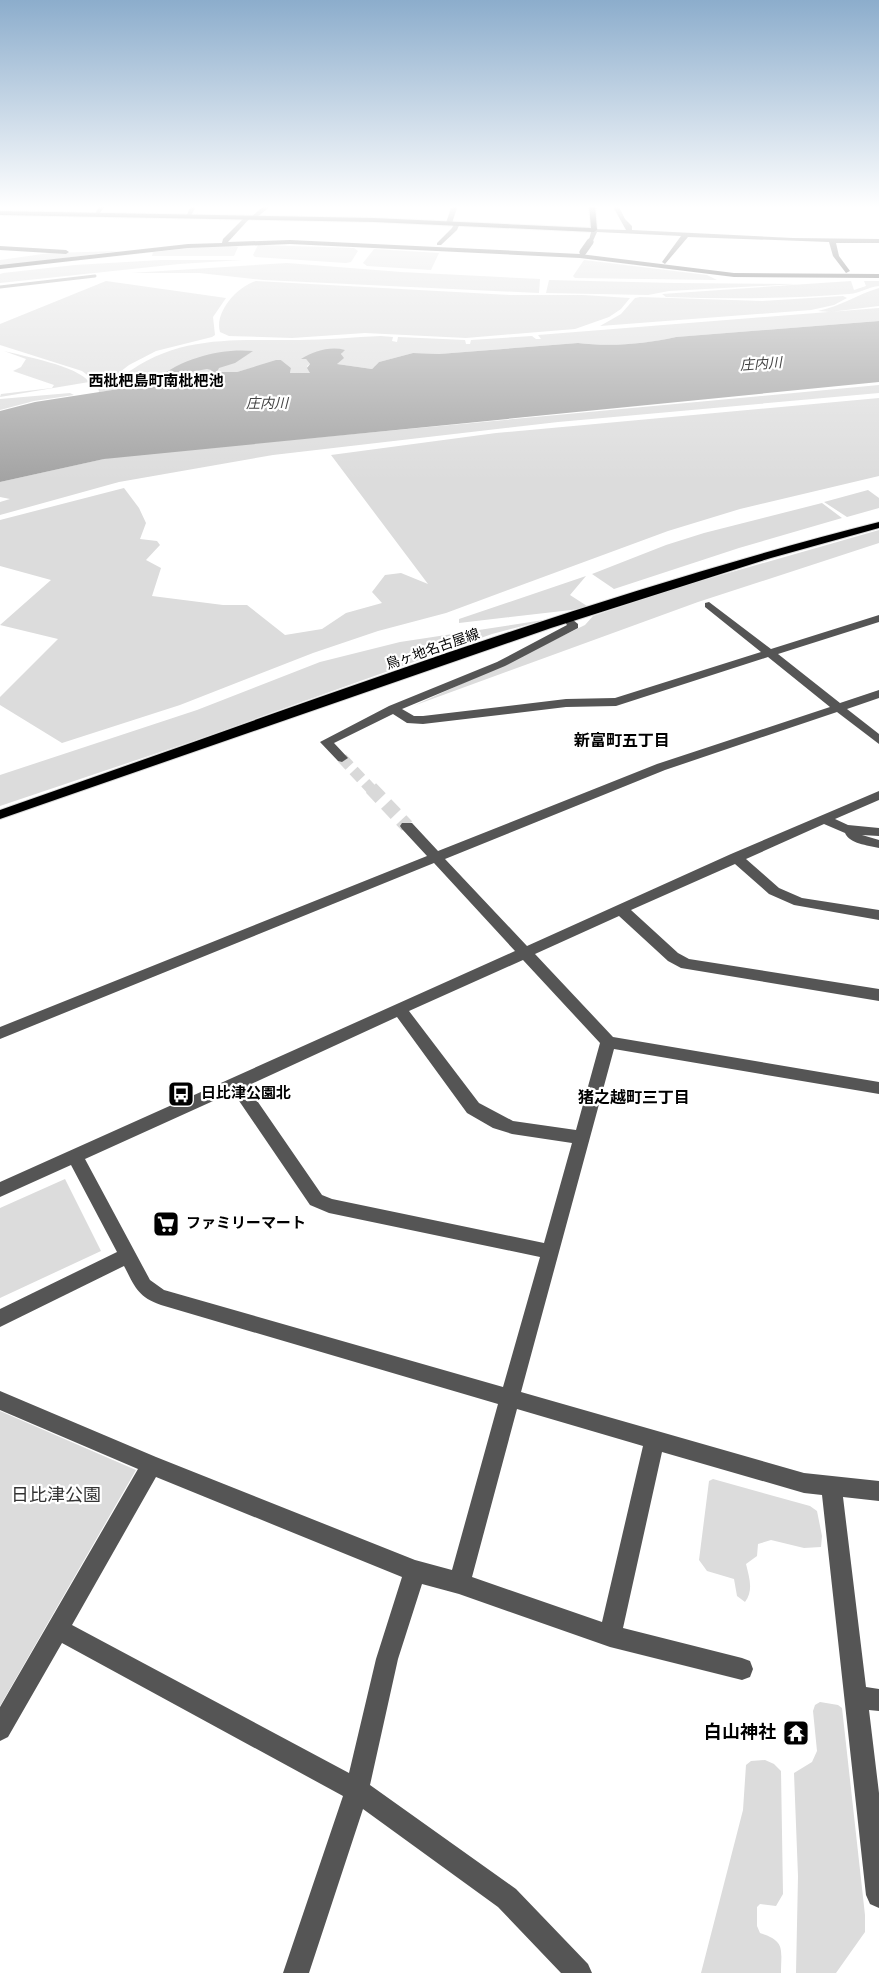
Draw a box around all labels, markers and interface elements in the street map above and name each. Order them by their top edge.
water label: 庄内川 [739,355,785,375]
district label: 西枇杷島町南枇杷池 [88,372,224,392]
water label: 庄内川 [246,396,290,413]
street label: 鳥ヶ地名古屋線 [384,626,482,674]
district label: 新富町五丁目 [574,732,670,752]
bus stop icon: 日比津公園北 [166,1079,196,1109]
place label: 日比津公園北 [201,1085,291,1104]
district label: 猪之越町三丁目 [578,1088,690,1109]
supermarket icon: ファミリーマート [151,1209,181,1239]
place label: ファミリーマート [186,1215,306,1234]
park label: 日比津公園 [11,1485,101,1508]
temple icon: 白山神社 [781,1718,811,1748]
place label: 白山神社 [704,1722,776,1745]

